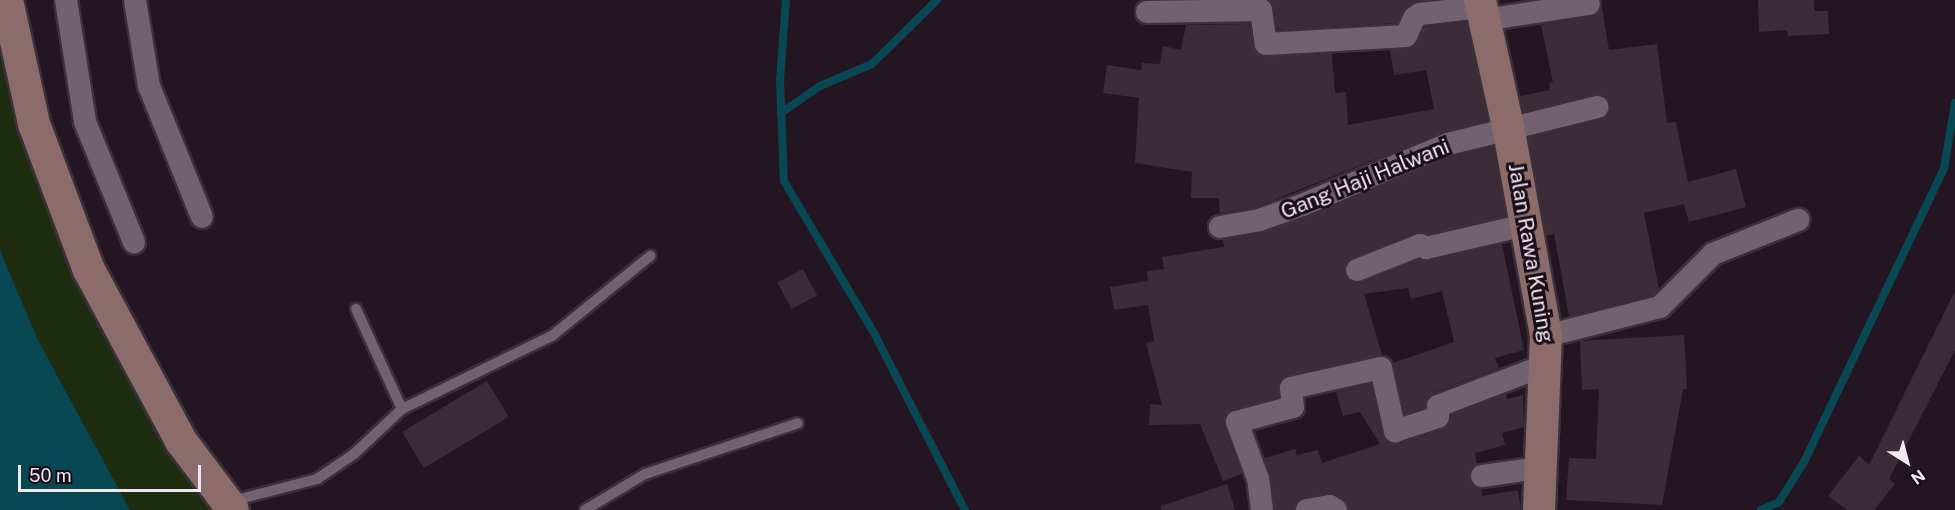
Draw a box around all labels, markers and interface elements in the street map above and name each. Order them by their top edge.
street label: Gang Haji Halwani [1277,134,1453,224]
street label: Jalan Rawa Kuning [1503,161,1559,345]
north arrow [1877,432,1937,492]
scale bar [21,453,204,491]
text: 50 m [29,465,72,486]
text: N [1907,466,1929,488]

